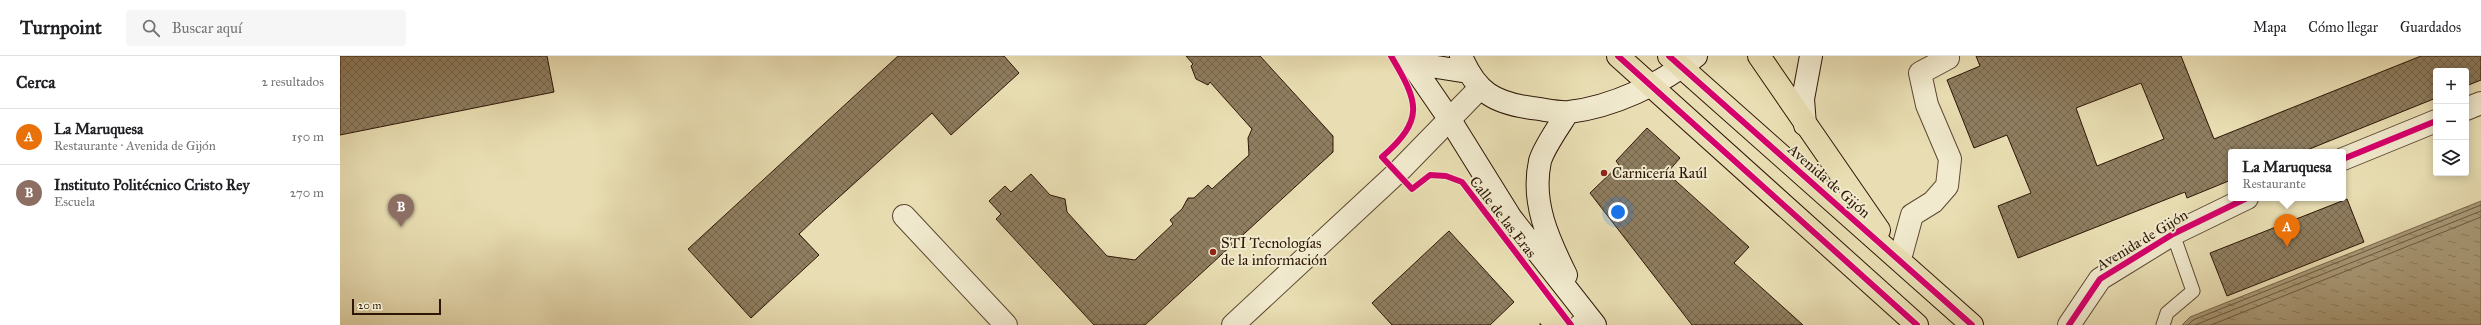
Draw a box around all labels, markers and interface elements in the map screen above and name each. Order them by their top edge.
search box [126,10,406,46]
text: Turnpoint [20,16,102,39]
icon: search [140,17,162,39]
text: Buscar aquí [172,19,242,37]
text: Mapa [2253,19,2286,36]
text: Cómo llegar [2308,19,2378,36]
text: Guardados [2400,19,2461,36]
map controls [2433,68,2469,176]
button: + [2433,68,2469,104]
text: Cerca [16,72,55,93]
text: 2 resultados [261,74,324,90]
button: − [2433,104,2469,140]
text: La Maruquesa [54,120,143,138]
text: A [25,129,33,145]
text: 150 m [292,129,324,145]
text: Restaurante · Avenida de Gijón [54,138,216,154]
street label: Avenida de Gijón [1783,140,1874,222]
button: layers [2433,140,2469,176]
popup [2228,149,2346,201]
text: La Maruquesa [2242,158,2332,176]
place label: Carnicería Raúl [1612,164,1708,182]
marker: Carnicería Raúl [1599,168,1609,178]
street label: Calle de las Eras [1466,173,1540,261]
text: Instituto Politécnico Cristo Rey [54,176,249,194]
text: Restaurante [2242,176,2306,192]
text: B [25,185,33,201]
text: 270 m [290,185,324,201]
text: Escuela [54,194,95,210]
pin: B [388,194,414,227]
your location [1608,202,1628,222]
street label: Avenida de Gijón [2092,206,2191,275]
pin: A [2274,214,2300,247]
place label: STI Tecnologías de la información [1221,234,1327,269]
marker: STI Tecnologías de la información [1208,247,1218,257]
scale bar [352,297,441,316]
text: 20 m [358,299,381,312]

